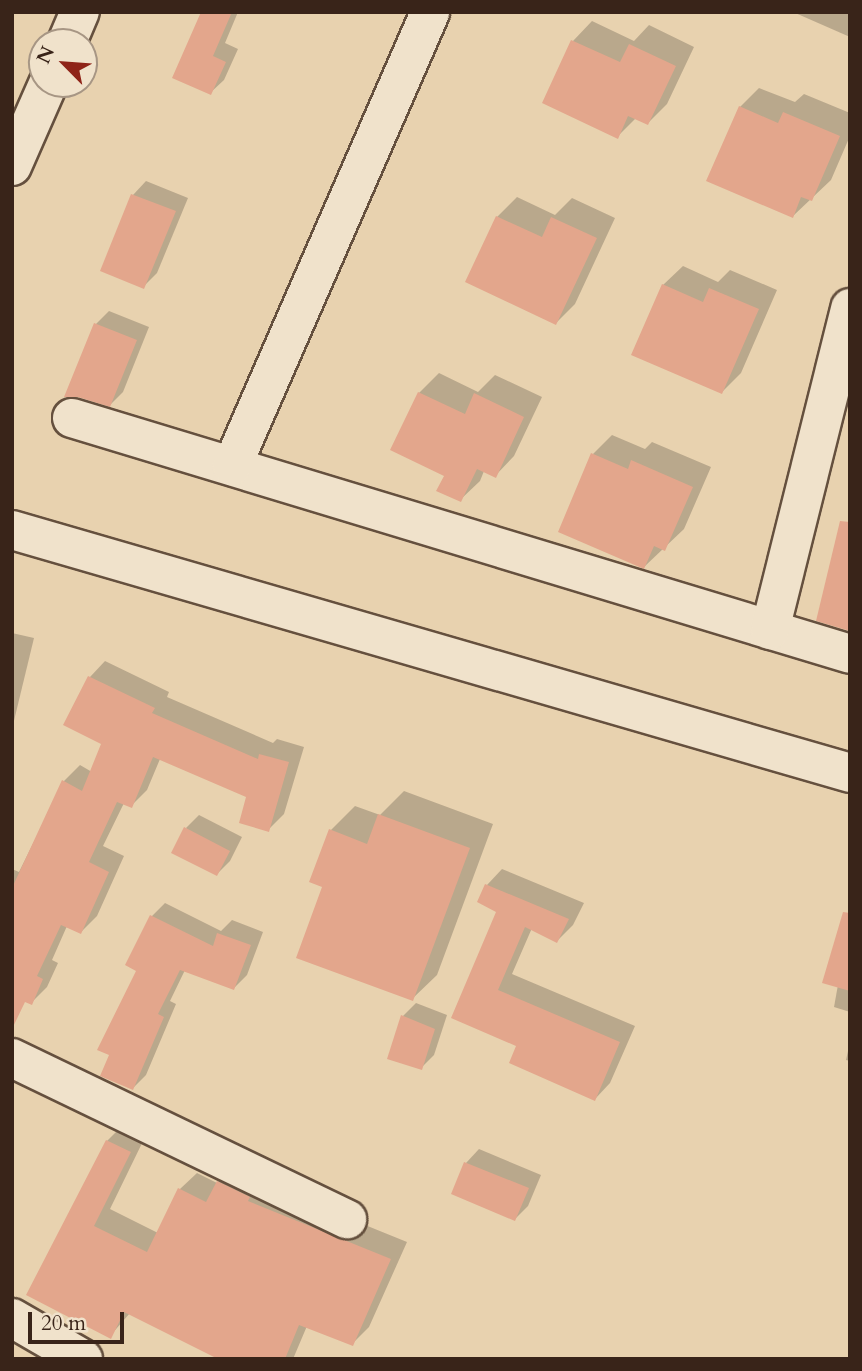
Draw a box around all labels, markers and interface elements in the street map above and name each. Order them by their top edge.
north arrow [28,28,98,98]
text: N [31,42,61,68]
scale bar [32,1298,128,1342]
text: 20 m [41,1309,86,1338]

